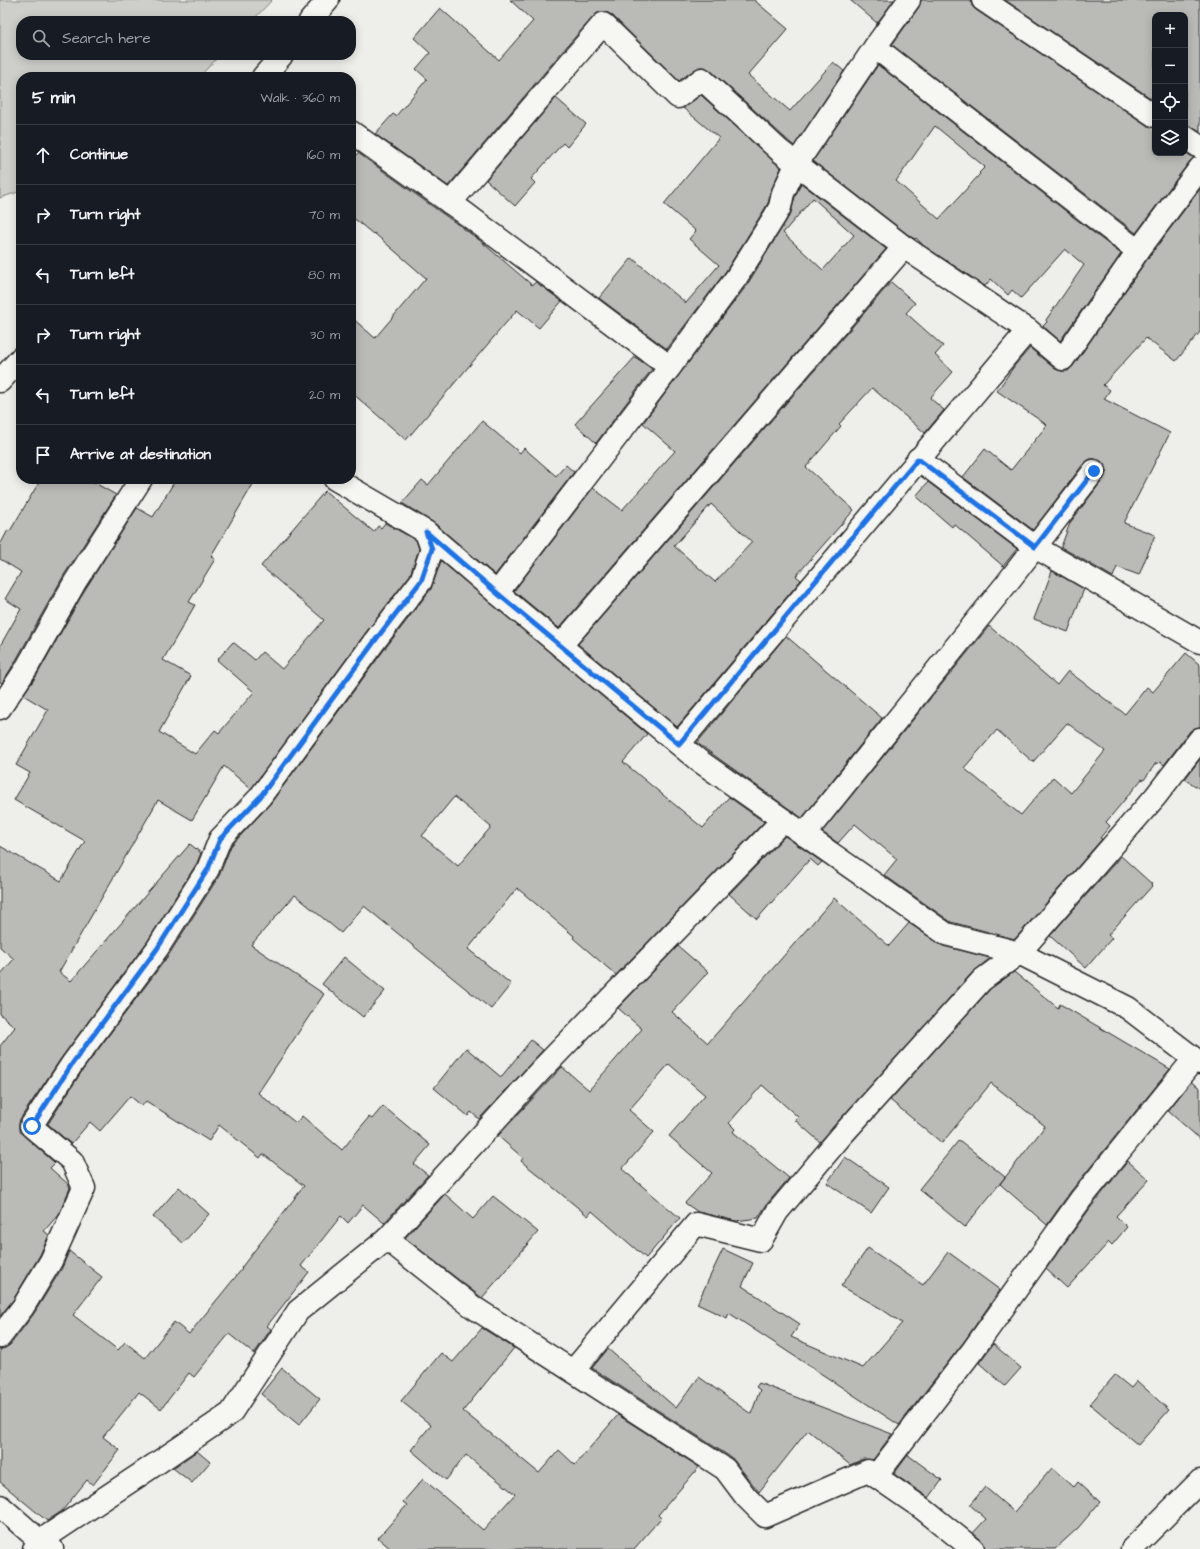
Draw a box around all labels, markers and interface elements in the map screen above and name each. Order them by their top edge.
map controls [1152,12,1188,156]
button: + [1152,12,1188,48]
search box [16,16,356,60]
icon: search [30,27,52,49]
text: Search here [62,28,151,49]
button: − [1152,48,1188,84]
button: locate [1152,84,1188,120]
text: 5 min [32,86,75,110]
text: Walk · 360 m [261,89,340,107]
button: layers [1152,120,1188,156]
icon: ahead [32,144,54,166]
text: Continue [70,144,128,165]
text: 160 m [307,146,340,164]
icon: right [32,204,54,226]
text: Turn right [70,204,141,225]
text: 70 m [308,206,340,224]
icon: left [32,264,54,286]
text: Turn left [70,264,134,285]
text: 80 m [308,266,340,284]
icon: right [32,324,54,346]
text: Turn right [70,324,141,345]
text: 30 m [310,326,340,344]
icon: left [32,384,54,406]
text: Turn left [70,384,134,405]
text: 20 m [309,386,340,404]
icon: arrive [32,444,54,466]
text: Arrive at destination [70,444,211,465]
route end [1085,462,1103,480]
route start [23,1117,41,1135]

